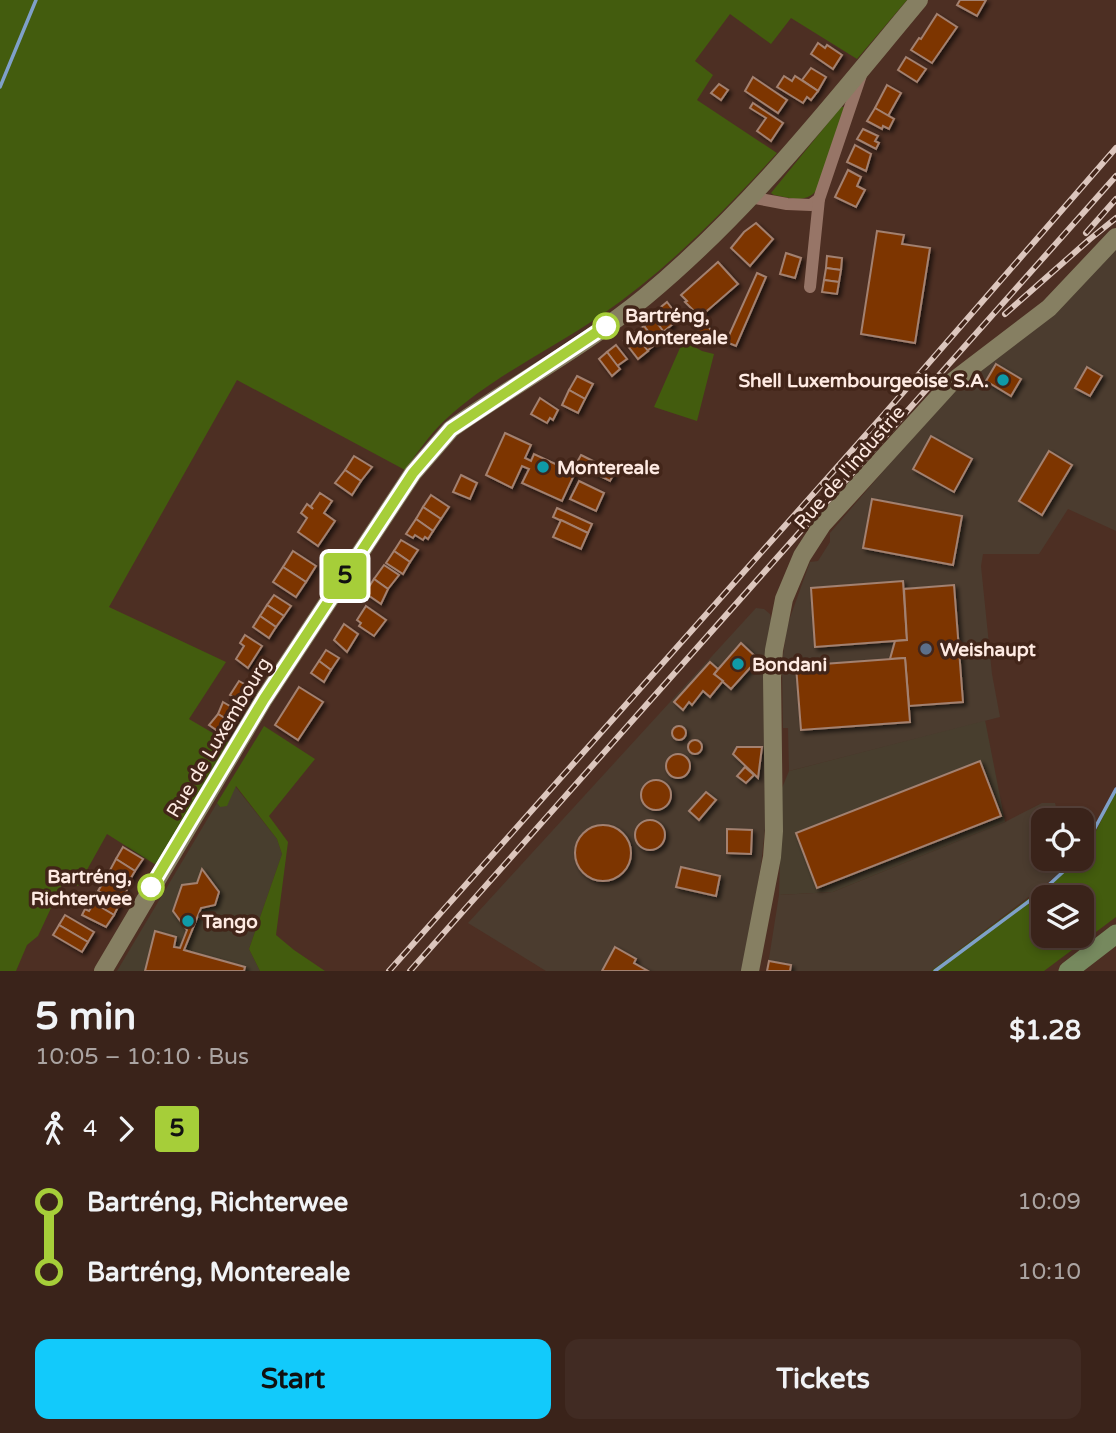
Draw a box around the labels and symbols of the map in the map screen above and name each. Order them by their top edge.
place label: Bartréng, Montereale [625,305,728,349]
marker: Bartréng, Montereale [593,313,619,339]
place label: Shell Luxembourgeoise S.A. [739,370,989,393]
marker: Shell Luxembourgeoise S.A. [995,372,1011,388]
street label: Rue de l'Industrie [790,401,910,534]
place label: Montereale [557,457,660,479]
marker: Montereale [535,459,551,475]
line badge: 5 [322,553,368,599]
place label: Weishaupt [940,639,1037,662]
marker: Weishaupt [918,641,934,657]
street label: Rue de Luxembourg [162,653,275,822]
place label: Bondani [752,654,827,676]
marker: Bondani [730,656,746,672]
place label: Bartréng, Richterwee [31,866,132,910]
marker: Bartréng, Richterwee [138,874,164,900]
place label: Tango [201,911,258,934]
marker: Tango [180,913,196,929]

